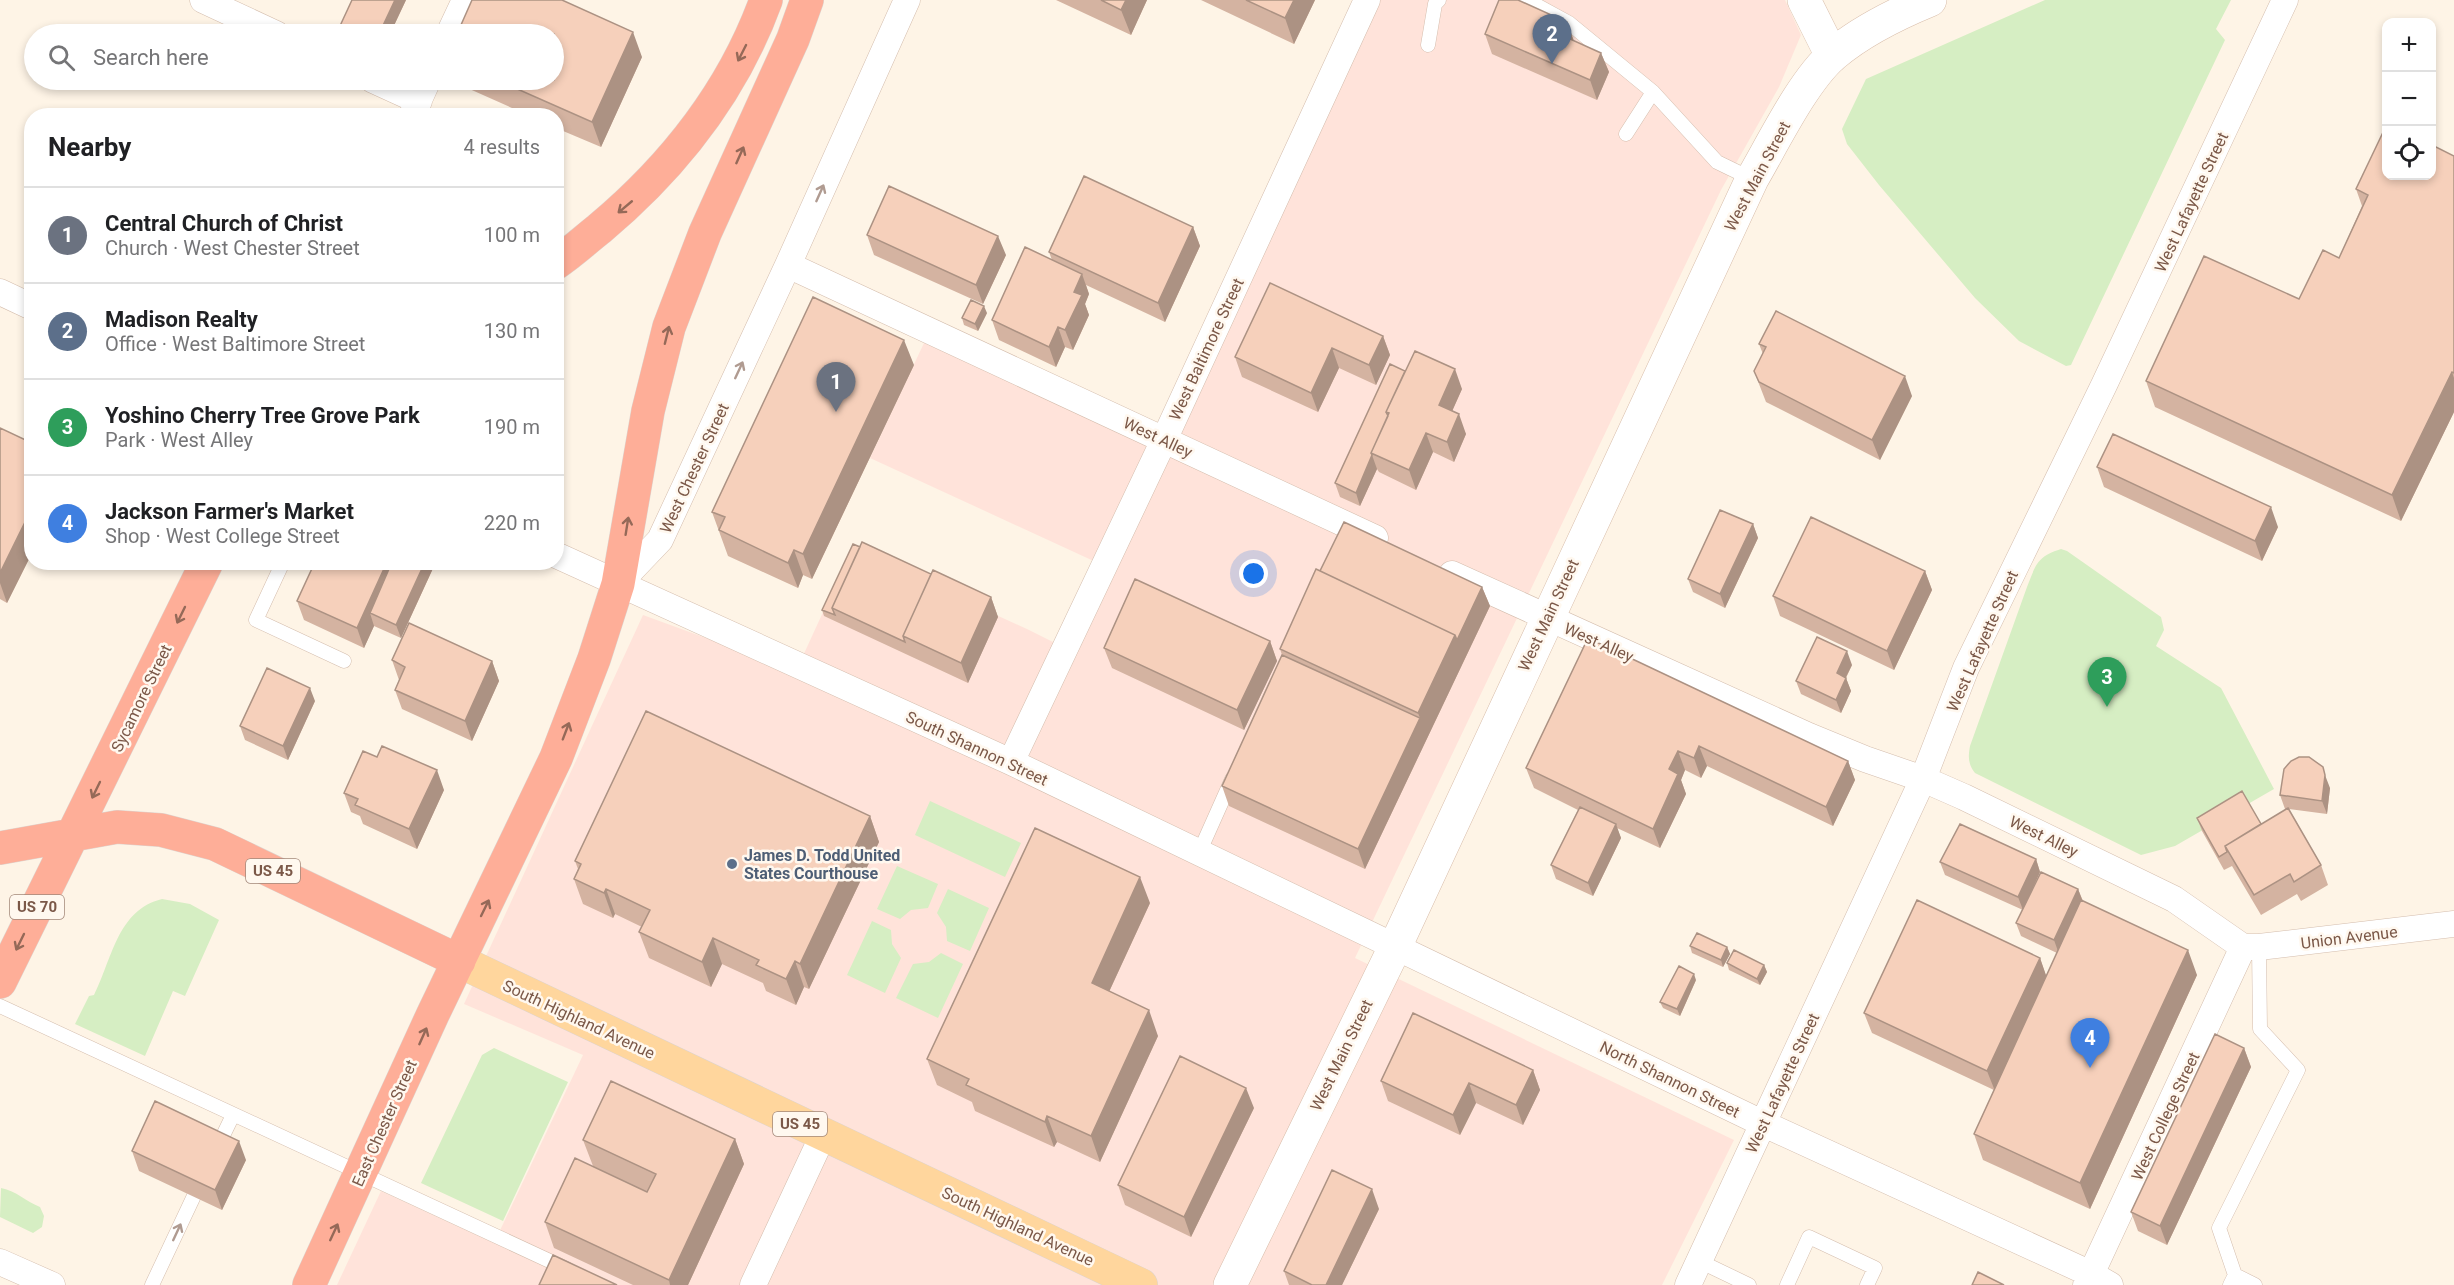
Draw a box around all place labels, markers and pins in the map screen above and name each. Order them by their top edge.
pin: 2 [1532,14,1572,64]
pin: 1 [816,362,856,412]
pin: 3 [2088,658,2126,707]
place label: James D. Todd United States Courthouse [744,846,900,883]
marker: James D. Todd United States Courthouse [725,857,739,871]
pin: 4 [2070,1018,2110,1068]

